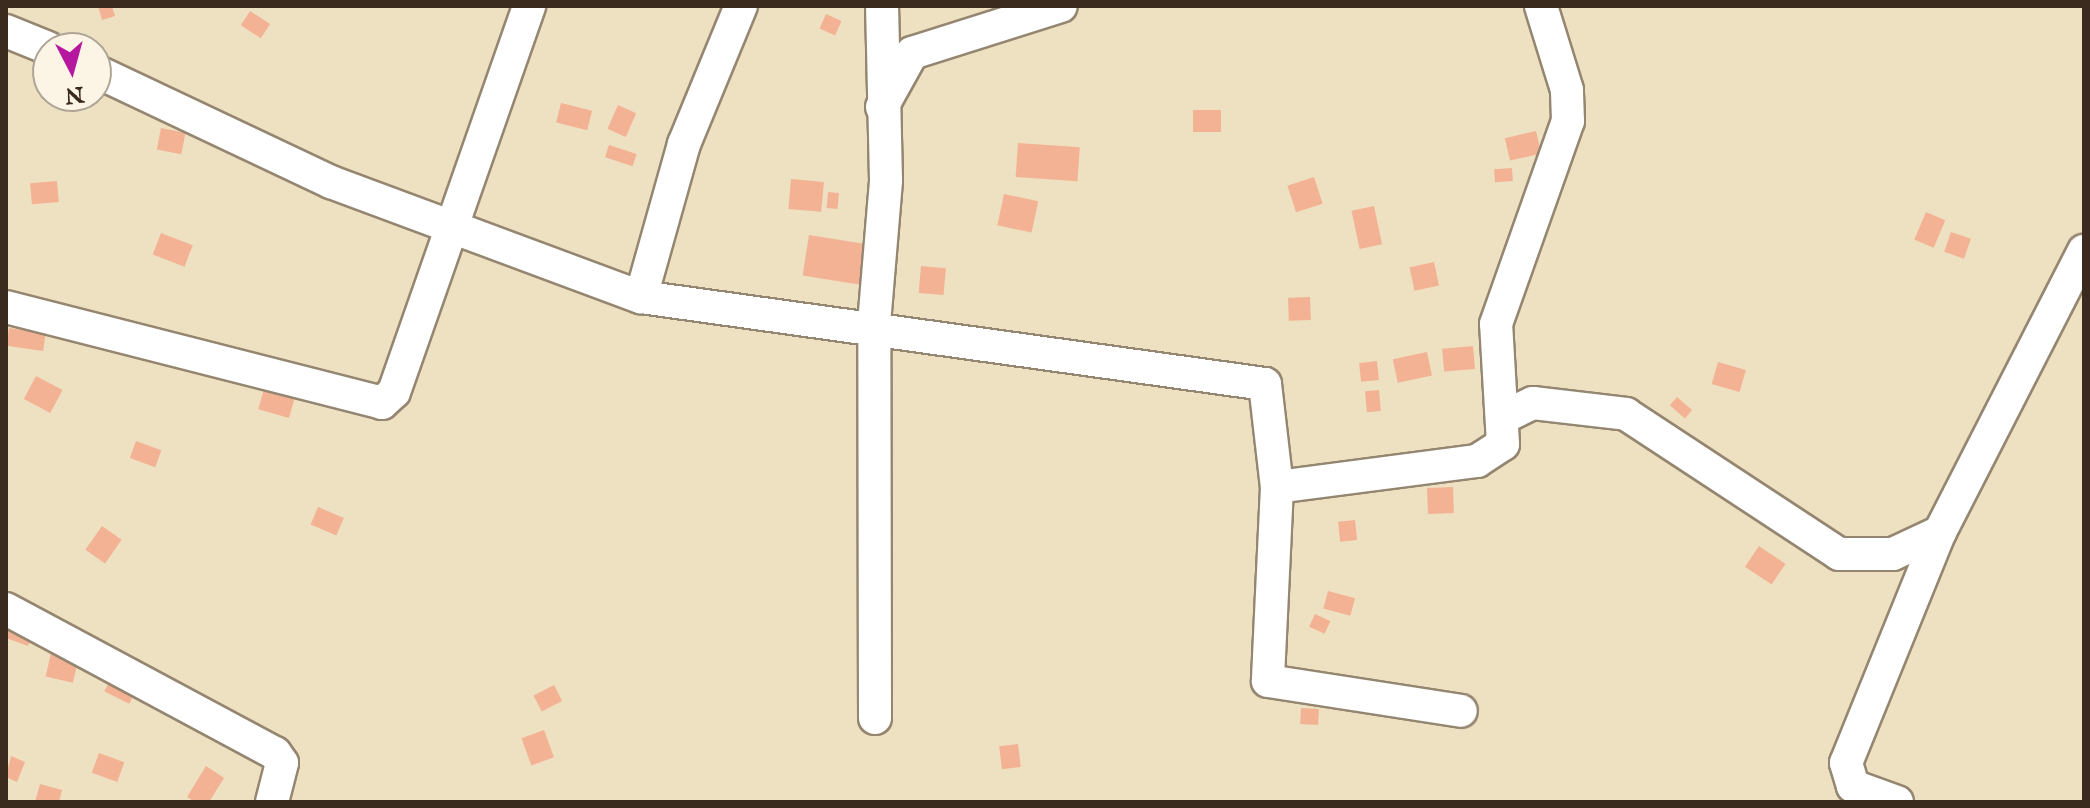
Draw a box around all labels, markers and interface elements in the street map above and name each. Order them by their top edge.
north arrow [32,32,112,112]
text: N [63,79,85,109]

